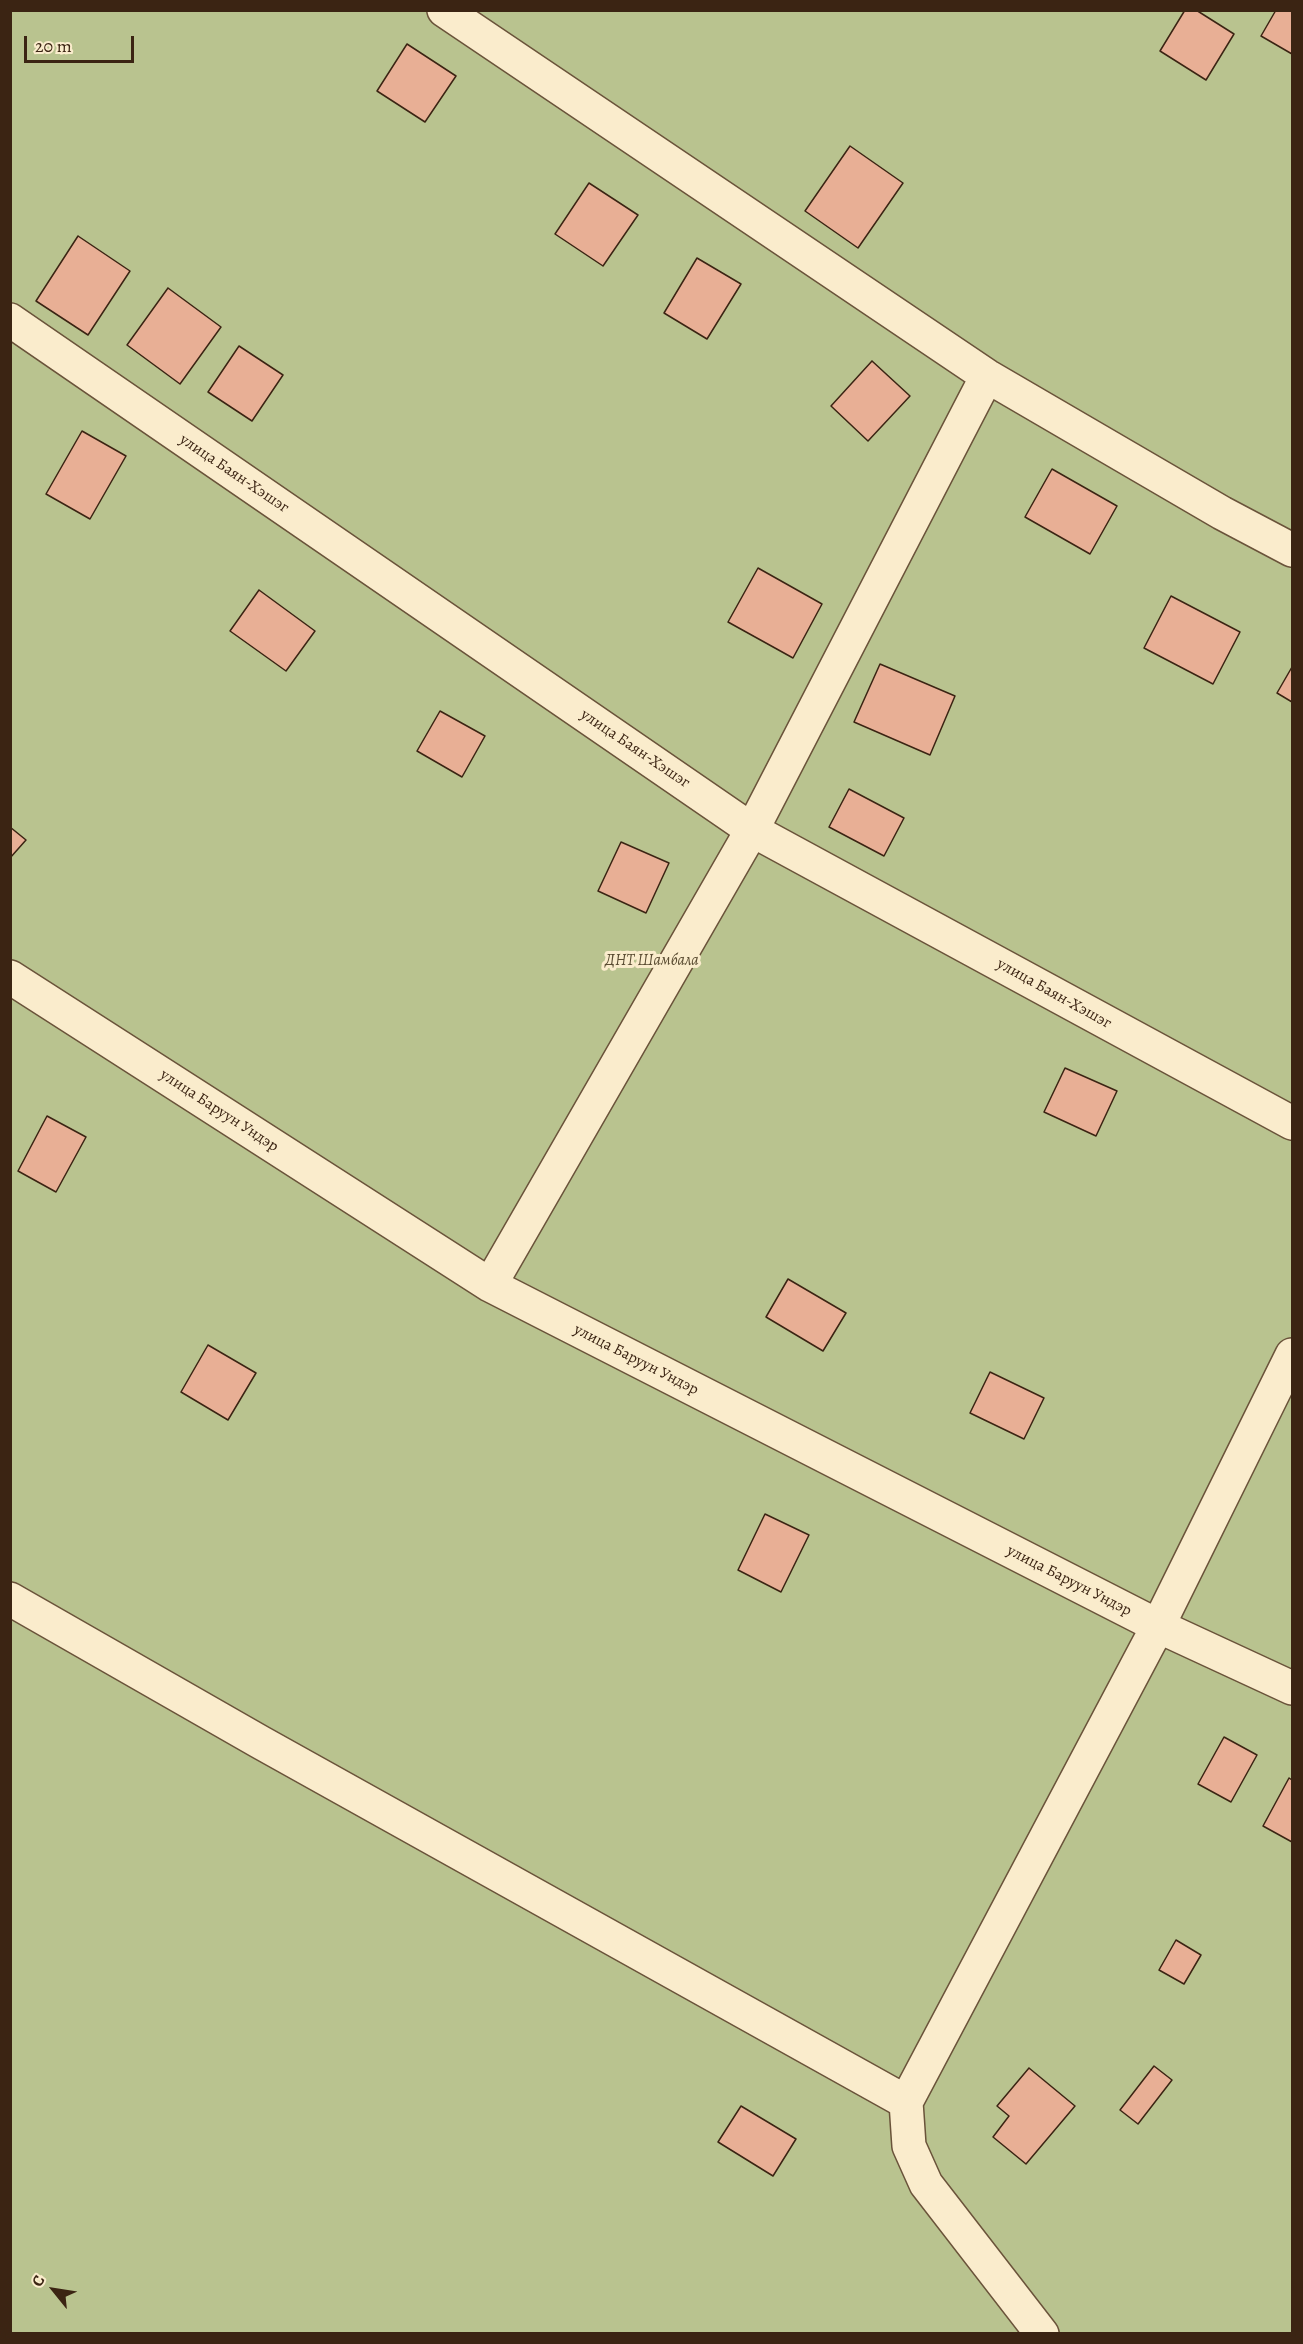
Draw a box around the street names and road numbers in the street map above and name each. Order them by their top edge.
street label: улица Баян-Хэшэг [176,430,292,518]
street label: улица Баян-Хэшэг [577,705,693,793]
street label: улица Баян-Хэшэг [993,955,1115,1033]
street label: улица Баруун Ундэр [156,1065,282,1157]
street label: улица Баруун Ундэр [570,1320,702,1400]
street label: улица Баруун Ундэр [1003,1541,1135,1621]

